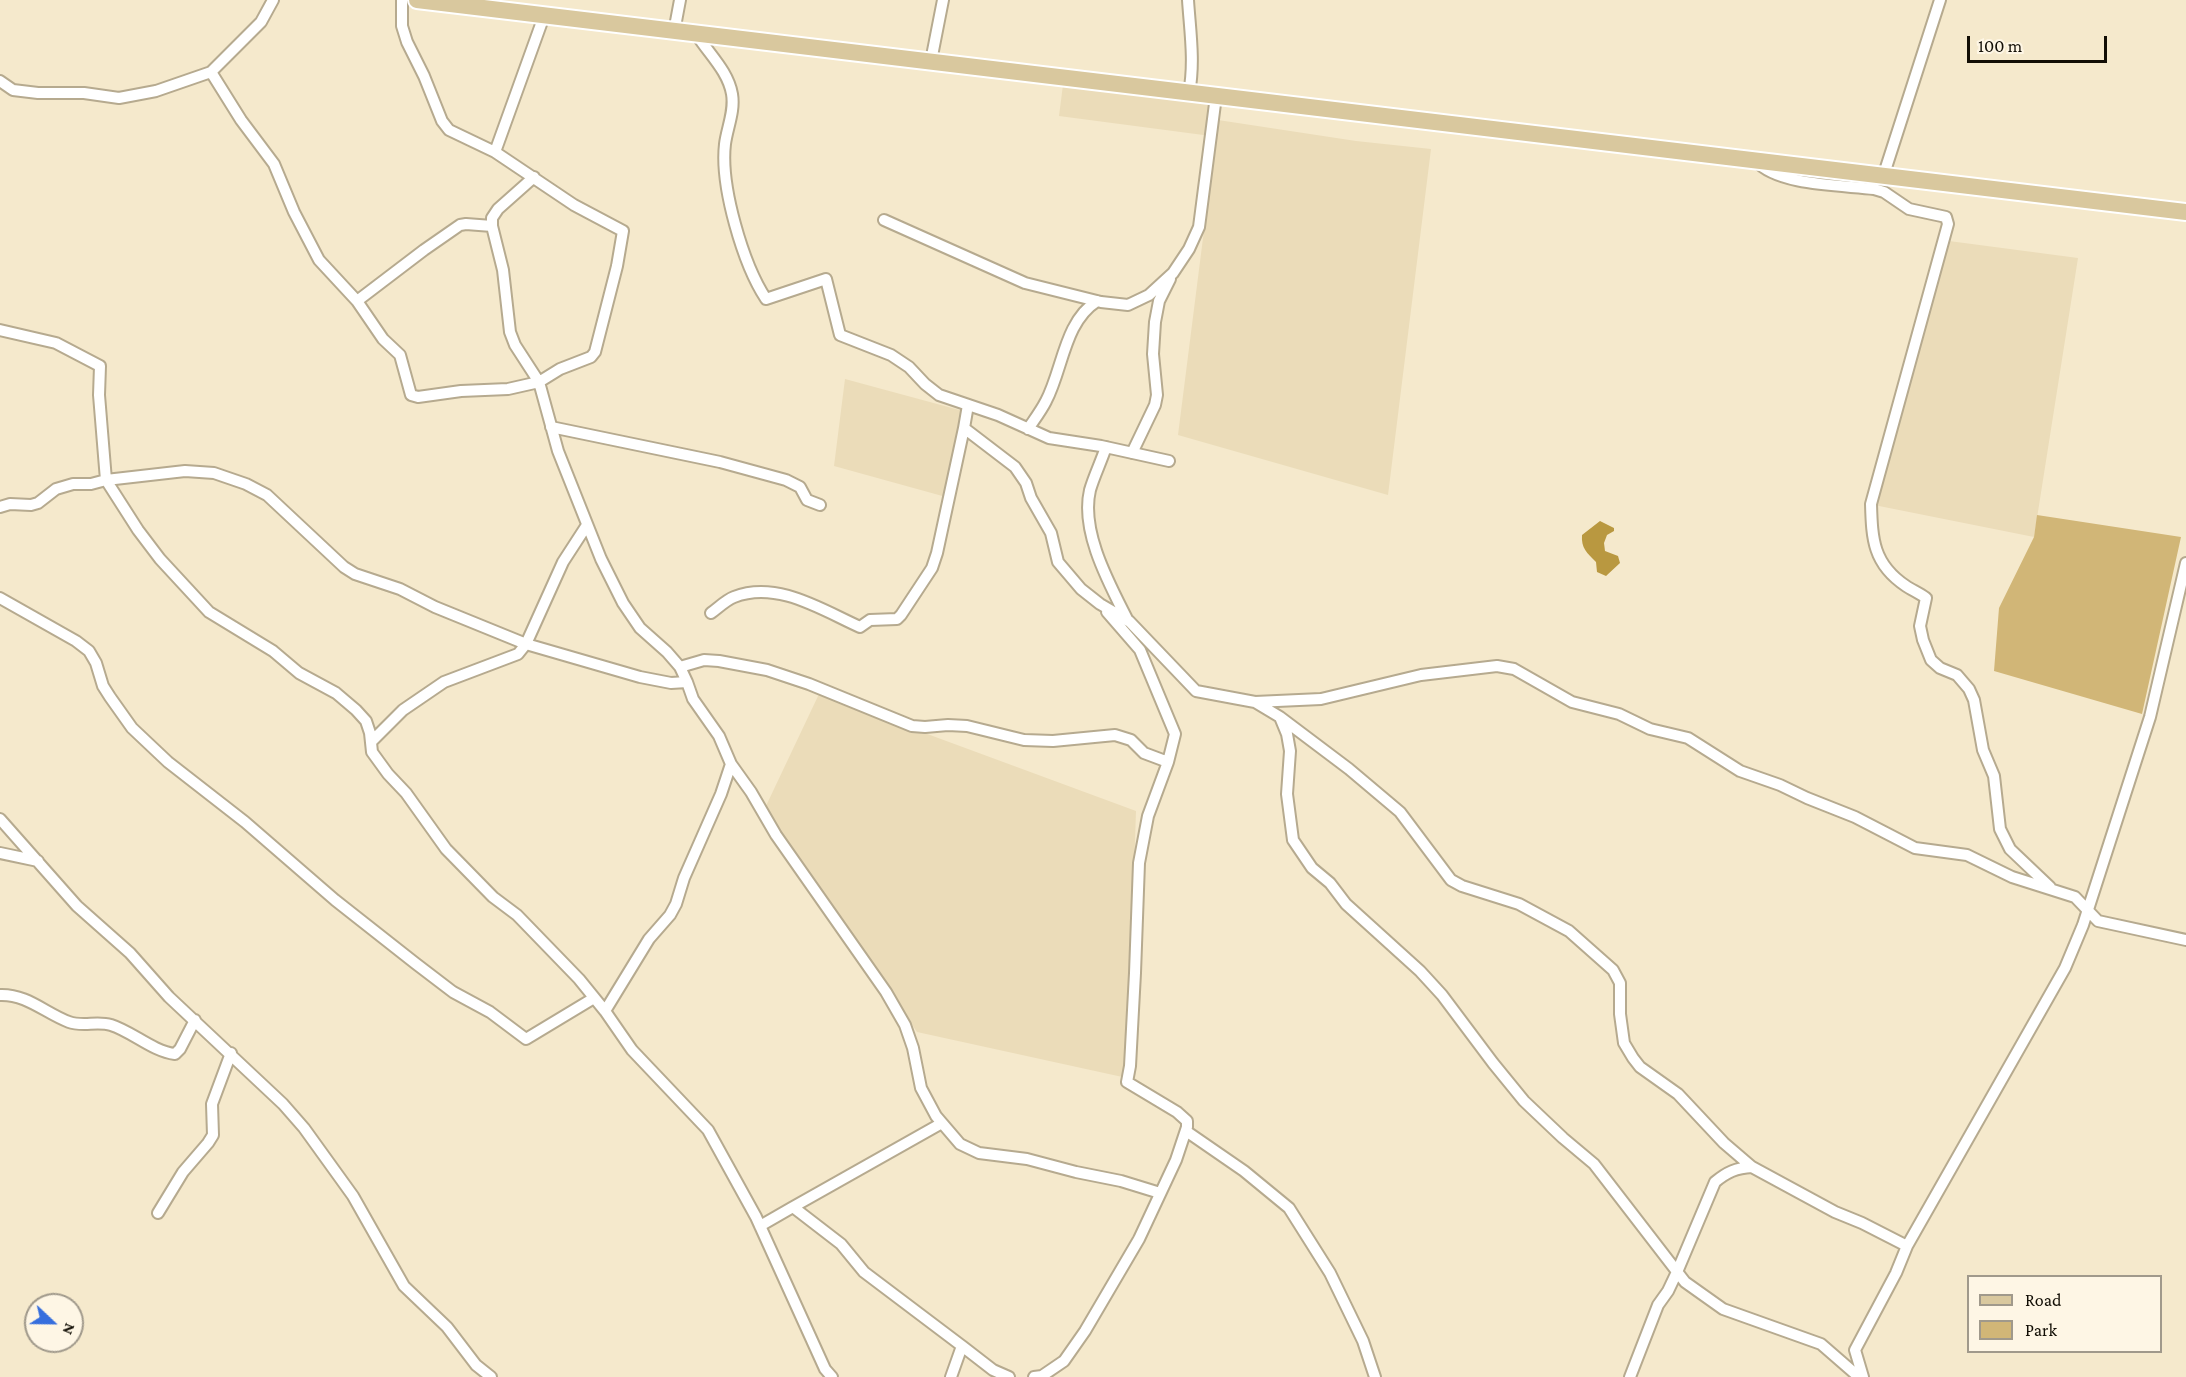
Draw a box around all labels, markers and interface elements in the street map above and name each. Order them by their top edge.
scale bar [1970,24,2110,62]
text: 100 m [1978,36,2022,56]
legend [1967,1275,2162,1353]
text: Road [2025,1290,2062,1310]
north arrow [24,1293,84,1353]
text: Park [2025,1320,2057,1340]
text: N [59,1321,79,1337]

